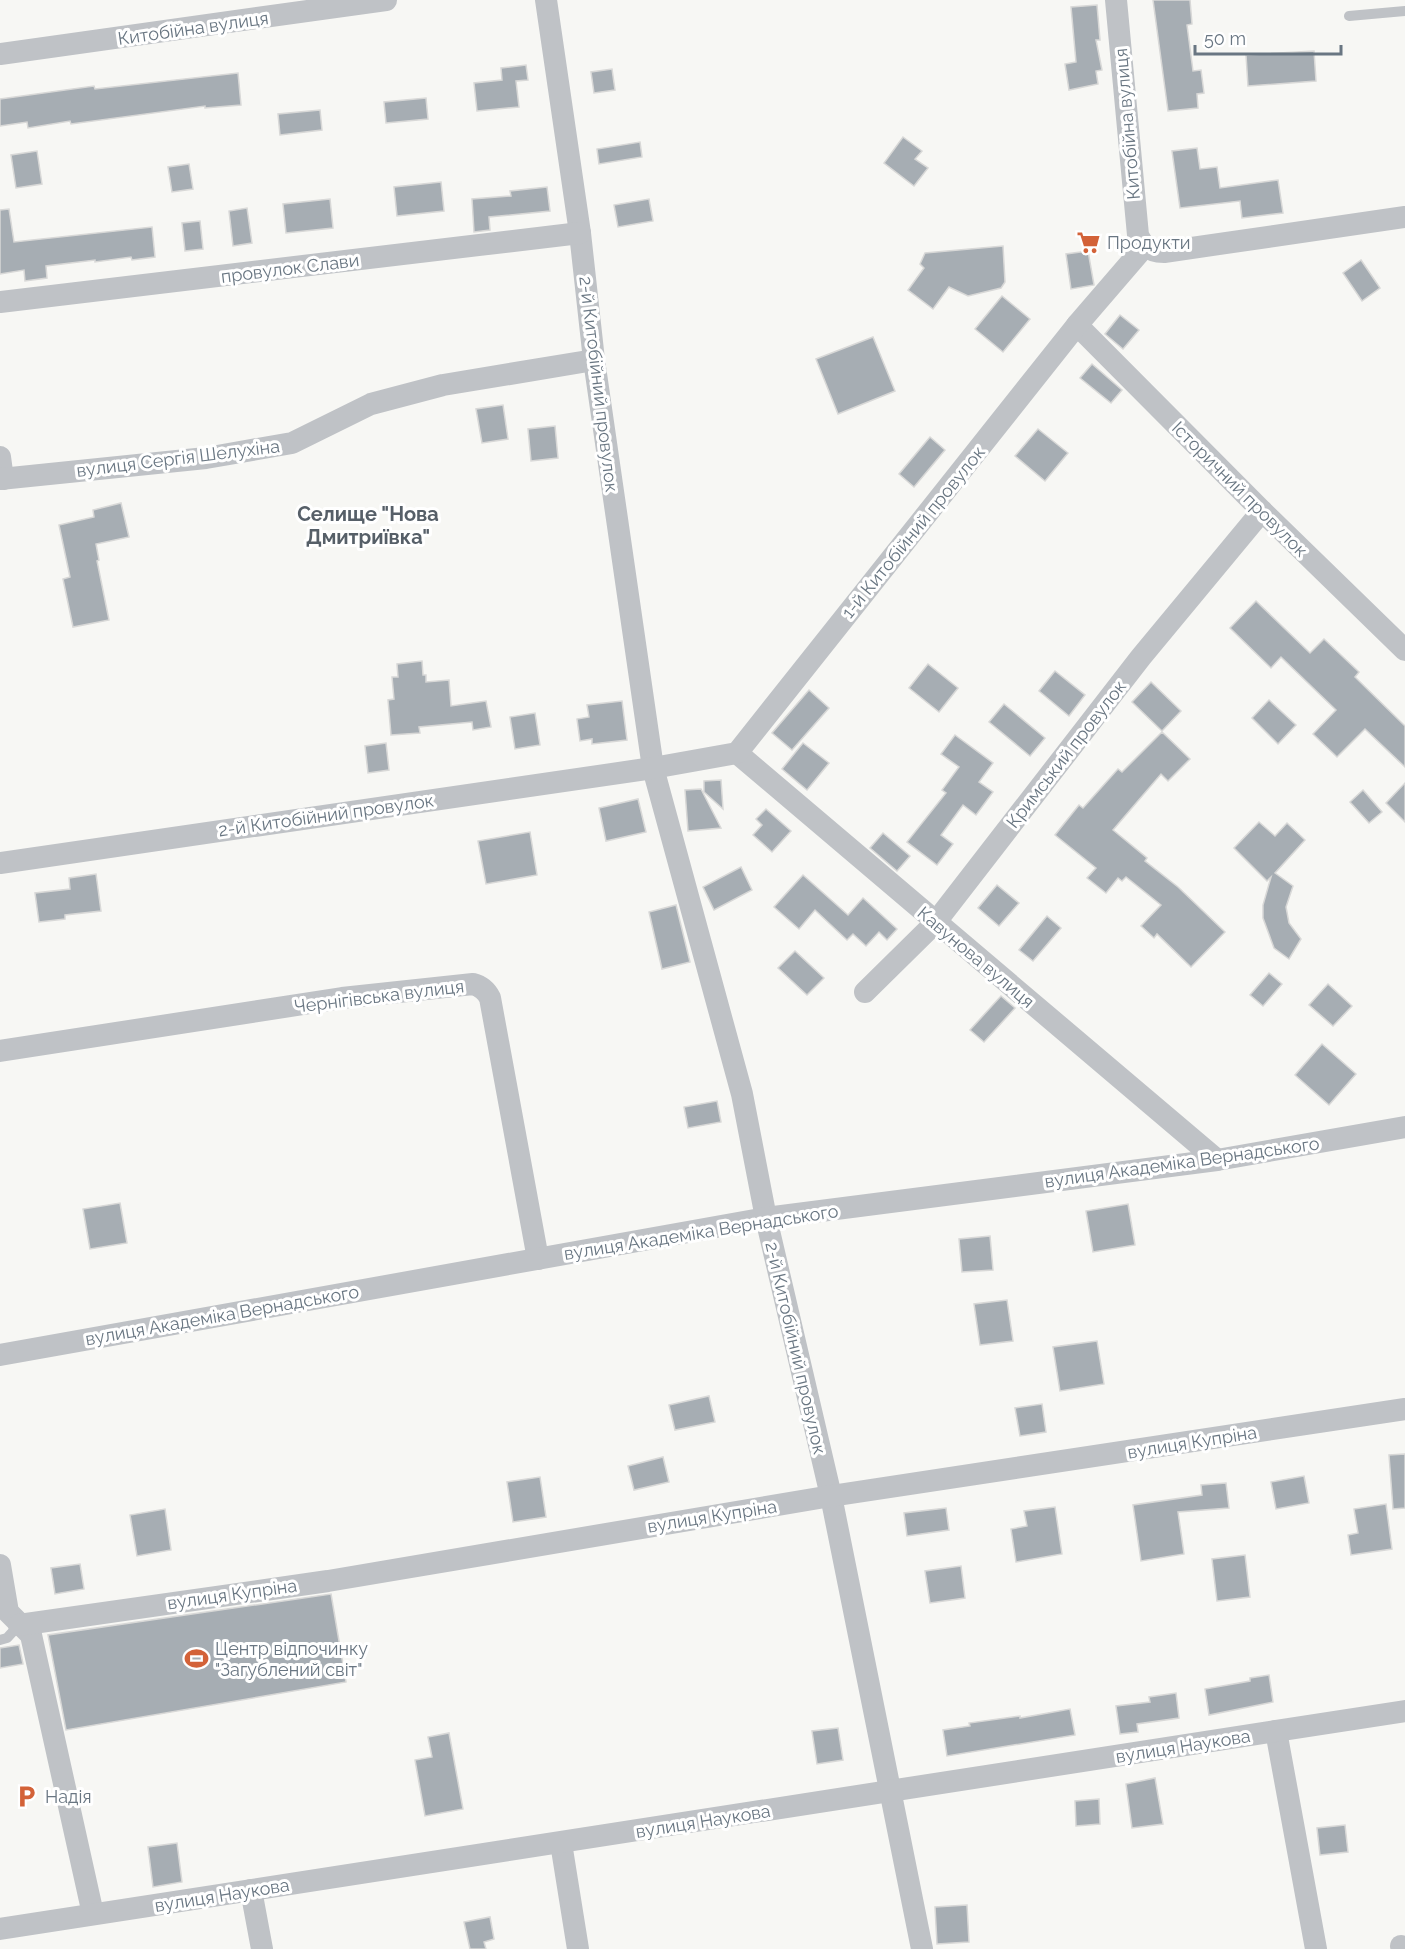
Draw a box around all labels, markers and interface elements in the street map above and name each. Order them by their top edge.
street label: Китобійна вулиця [116,7,270,49]
scale bar [1195,18,1340,56]
text: 50 m [1204,28,1246,49]
street label: Китобійна вулиця [1110,47,1144,201]
supermarket icon: Продукти [1076,229,1102,255]
place label: Продукти [1107,232,1191,253]
street label: провулок Слави [220,249,360,287]
street label: 2-й Китобійний провулок [575,275,623,493]
street label: Історичний провулок [1168,417,1312,561]
street label: вулиця Сергія Шелухіна [75,435,281,481]
street label: 1-й Китобійний провулок [837,442,989,622]
district label: Селище "Нова Дмитриївка" [297,502,439,549]
street label: Кримський провулок [1002,676,1130,832]
street label: 2-й Китобійний провулок [217,789,435,841]
street label: Кавунова вулиця [913,902,1039,1012]
street label: Чернігівська вулиця [293,975,465,1017]
street label: вулиця Академіка Вернадського [1043,1132,1321,1192]
street label: вулиця Академіка Вернадського [562,1200,840,1264]
street label: 2-й Китобійний провулок [761,1240,831,1456]
street label: вулиця Академіка Вернадського [84,1281,361,1349]
street label: вулиця Купріна [1126,1421,1258,1463]
street label: вулиця Купріна [646,1495,778,1537]
street label: вулиця Купріна [166,1575,298,1613]
place label: Центр відпочинку "Загублений світ" [215,1638,368,1680]
sports icon: Центр відпочинку "Загублений світ" [184,1645,210,1671]
street label: вулиця Наукова [1114,1725,1252,1767]
parking icon: Надія [14,1783,40,1809]
place label: Надія [45,1786,92,1807]
street label: вулиця Наукова [634,1800,772,1842]
street label: вулиця Наукова [153,1874,291,1916]

